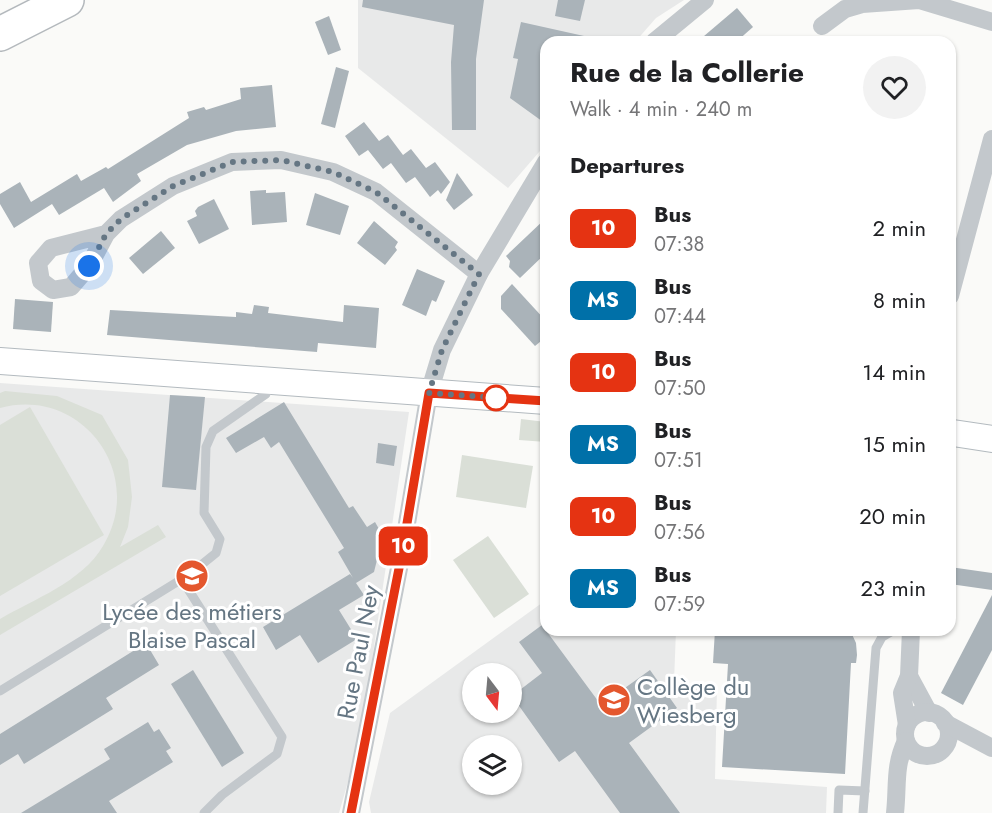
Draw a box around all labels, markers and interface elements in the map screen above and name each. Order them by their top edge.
text: Rue de la Collerie [570,52,804,93]
button: heart [863,56,926,119]
text: Walk · 4 min · 240 m [570,95,752,124]
text: Departures [570,149,684,181]
text: Bus [654,198,691,230]
text: 2 min [872,212,926,244]
text: 10 [591,213,615,243]
text: 07:38 [654,230,704,259]
your location [74,251,104,281]
text: Bus [654,270,691,302]
text: 8 min [873,284,926,316]
text: MS [587,285,619,315]
text: 07:44 [654,302,706,331]
text: Bus [654,342,691,374]
text: 14 min [862,356,926,388]
text: 10 [591,357,615,387]
text: 07:50 [654,374,706,403]
unlabelled marker [483,385,509,411]
text: Bus [654,414,691,446]
text: 15 min [863,428,926,460]
text: MS [587,429,619,459]
text: 07:51 [654,446,703,475]
text: Bus [654,486,691,518]
text: 20 min [859,500,926,532]
text: 10 [591,501,615,531]
text: 07:56 [654,518,705,547]
line badge: 10 [376,526,430,566]
text: 10 [391,531,415,561]
school or university icon: Lycée des métiers Blaise Pascal [174,558,210,594]
text: Bus [654,558,691,590]
text: 23 min [860,572,926,604]
text: MS [587,573,619,603]
street label: Rue Paul Ney [328,581,388,722]
text: 07:59 [654,590,705,619]
place label: Lycée des métiers Blaise Pascal [102,594,282,657]
north arrow [462,663,522,723]
map controls [462,663,522,795]
place label: Collège du Wiesberg [637,669,749,732]
school or university icon: Collège du Wiesberg [596,682,632,718]
button: layers [462,735,522,795]

